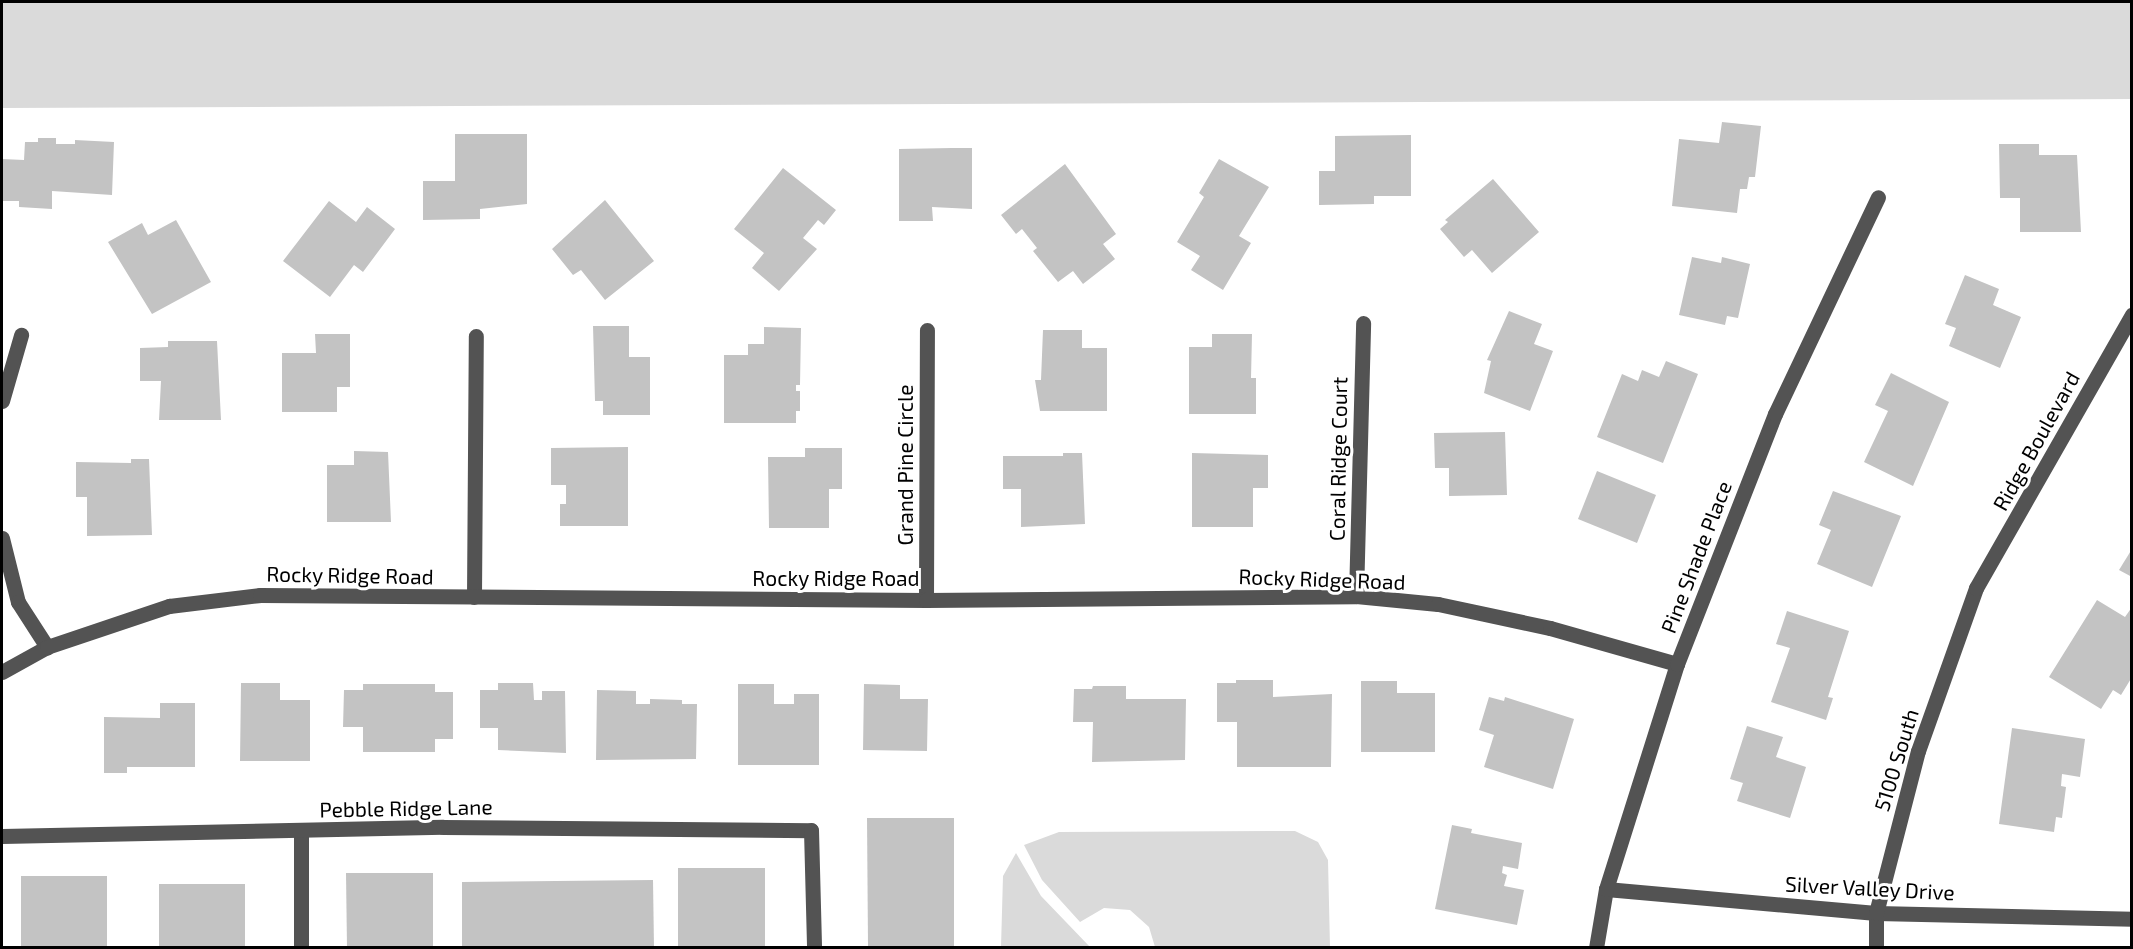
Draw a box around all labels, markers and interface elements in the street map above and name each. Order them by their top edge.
street label: Ridge Boulevard [1987,367,2085,515]
street label: Coral Ridge Court [1324,376,1352,542]
street label: Grand Pine Circle [892,385,918,545]
street label: Pine Shade Place [1655,477,1737,637]
street label: Rocky Ridge Road [266,561,434,589]
street label: Rocky Ridge Road [1238,563,1406,595]
street label: Rocky Ridge Road [752,565,920,591]
street label: 5100 South [1869,706,1923,814]
street label: Pebble Ridge Lane [319,794,493,822]
street label: Silver Valley Drive [1784,871,1956,905]

